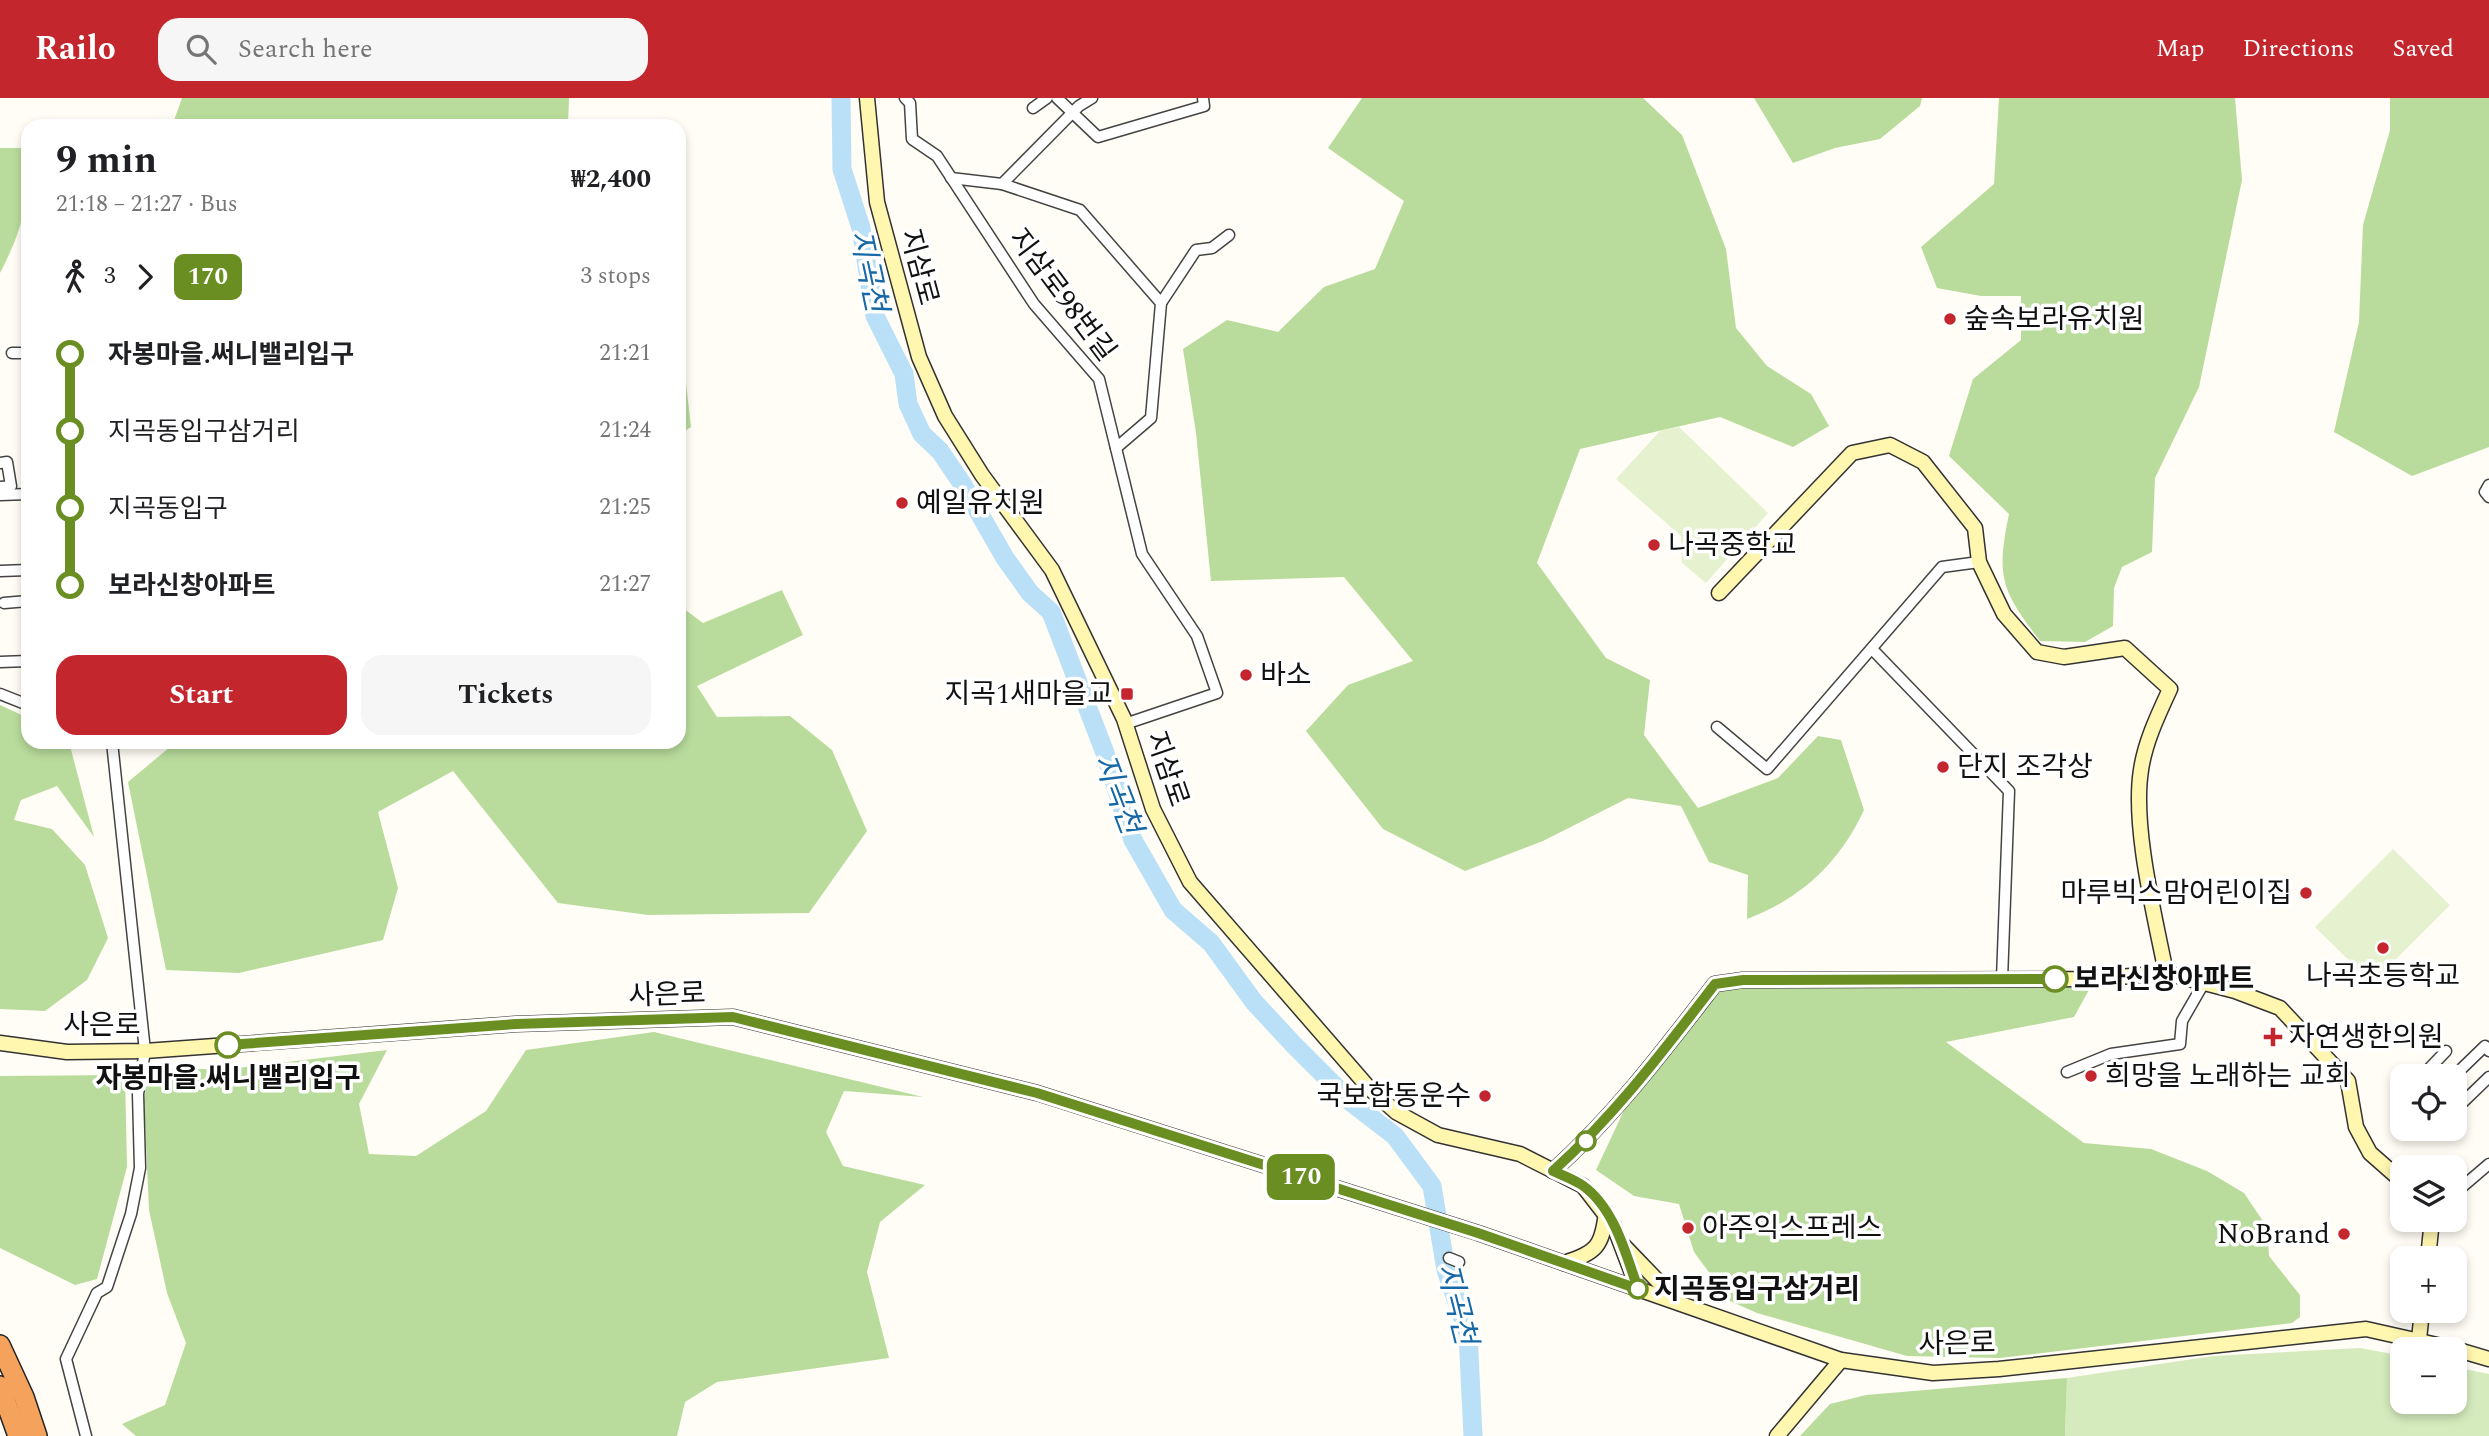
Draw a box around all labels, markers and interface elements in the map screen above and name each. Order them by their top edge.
search box [158,18,648,81]
text: Railo [35,24,116,74]
text: Search here [238,29,373,69]
icon: search [182,30,220,68]
text: Map [2156,31,2204,67]
text: Directions [2242,31,2354,67]
text: Saved [2392,31,2454,67]
text: 9 min [56,132,157,190]
text: ₩2,400 [571,159,651,199]
text: 21:18 – 21:27 · Bus [56,187,238,222]
street label: 지삼로98번길 [998,219,1126,371]
street label: 지삼로 [888,224,950,310]
water label: 지곡천 [837,226,900,320]
icon: walk [56,258,94,296]
icon: forward [126,258,164,296]
text: 3 [104,259,116,294]
text: 170 [188,259,228,295]
text: 3 stops [581,259,651,294]
place label: 숲속보라유치원 [1964,298,2144,341]
marker: 숲속보라유치원 [1942,311,1958,327]
text: 자봉마을.써니밸리입구 [108,335,354,375]
text: 21:21 [599,336,651,371]
text: 지곡동입구삼거리 [108,412,299,452]
text: 21:24 [599,413,651,448]
place label: 예일유치원 [916,482,1045,525]
text: 지곡동입구 [108,489,228,529]
text: 21:25 [599,490,651,525]
marker: 예일유치원 [894,495,910,511]
place label: 나곡중학교 [1668,524,1797,567]
marker: 나곡중학교 [1646,537,1662,553]
text: 보라신창아파트 [108,566,275,606]
text: 21:27 [599,567,651,602]
place label: 바소 [1260,654,1312,697]
button: Start [56,655,347,735]
button: Tickets [361,655,651,735]
marker: 바소 [1238,667,1254,683]
place label: 지곡1새마을교 [944,673,1113,716]
marker: 지곡1새마을교 [1119,686,1135,702]
street label: 지삼로 [1134,725,1200,813]
place label: 단지 조각상 [1957,746,2093,789]
water label: 지곡천 [1081,747,1155,844]
marker: 단지 조각상 [1935,759,1951,775]
place label: 마루빅스맘어린이집 [2060,872,2292,915]
marker: 마루빅스맘어린이집 [2298,885,2314,901]
marker: 나곡초등학교 [2375,940,2391,956]
place label: 나곡초등학교 [2306,955,2460,998]
place label: 보라신창아파트 [2074,958,2254,1001]
marker: 보라신창아파트 [2042,966,2068,992]
street label: 사은로 [628,972,706,1018]
street label: 사은로 [63,1004,141,1047]
place label: 자연생한의원 [2289,1016,2444,1059]
marker: 자연생한의원 [2263,1027,2283,1047]
marker: 자봉마을.써니밸리입구 [215,1032,241,1058]
place label: 희망을 노래하는 교회 [2105,1055,2351,1098]
place label: 자봉마을.써니밸리입구 [95,1057,361,1100]
map controls [2390,1064,2467,1414]
button: locate [2390,1064,2467,1141]
marker: 희망을 노래하는 교회 [2083,1068,2099,1084]
place label: 국보합동운수 [1316,1075,1471,1118]
marker: 국보합동운수 [1477,1088,1493,1104]
unlabelled marker [1576,1131,1596,1151]
line badge: 170 [1261,1154,1341,1200]
button: layers [2390,1155,2467,1232]
text: 170 [1281,1159,1321,1195]
place label: 아주익스프레스 [1702,1207,1882,1250]
place label: NoBrand [2217,1213,2330,1256]
marker: 아주익스프레스 [1680,1220,1696,1236]
marker: NoBrand [2336,1226,2352,1242]
button: + [2390,1246,2467,1323]
water label: 지곡천 [1424,1258,1489,1353]
place label: 지곡동입구삼거리 [1654,1268,1860,1311]
marker: 지곡동입구삼거리 [1628,1279,1648,1299]
street label: 사은로 [1918,1322,1996,1366]
button: − [2390,1337,2467,1414]

